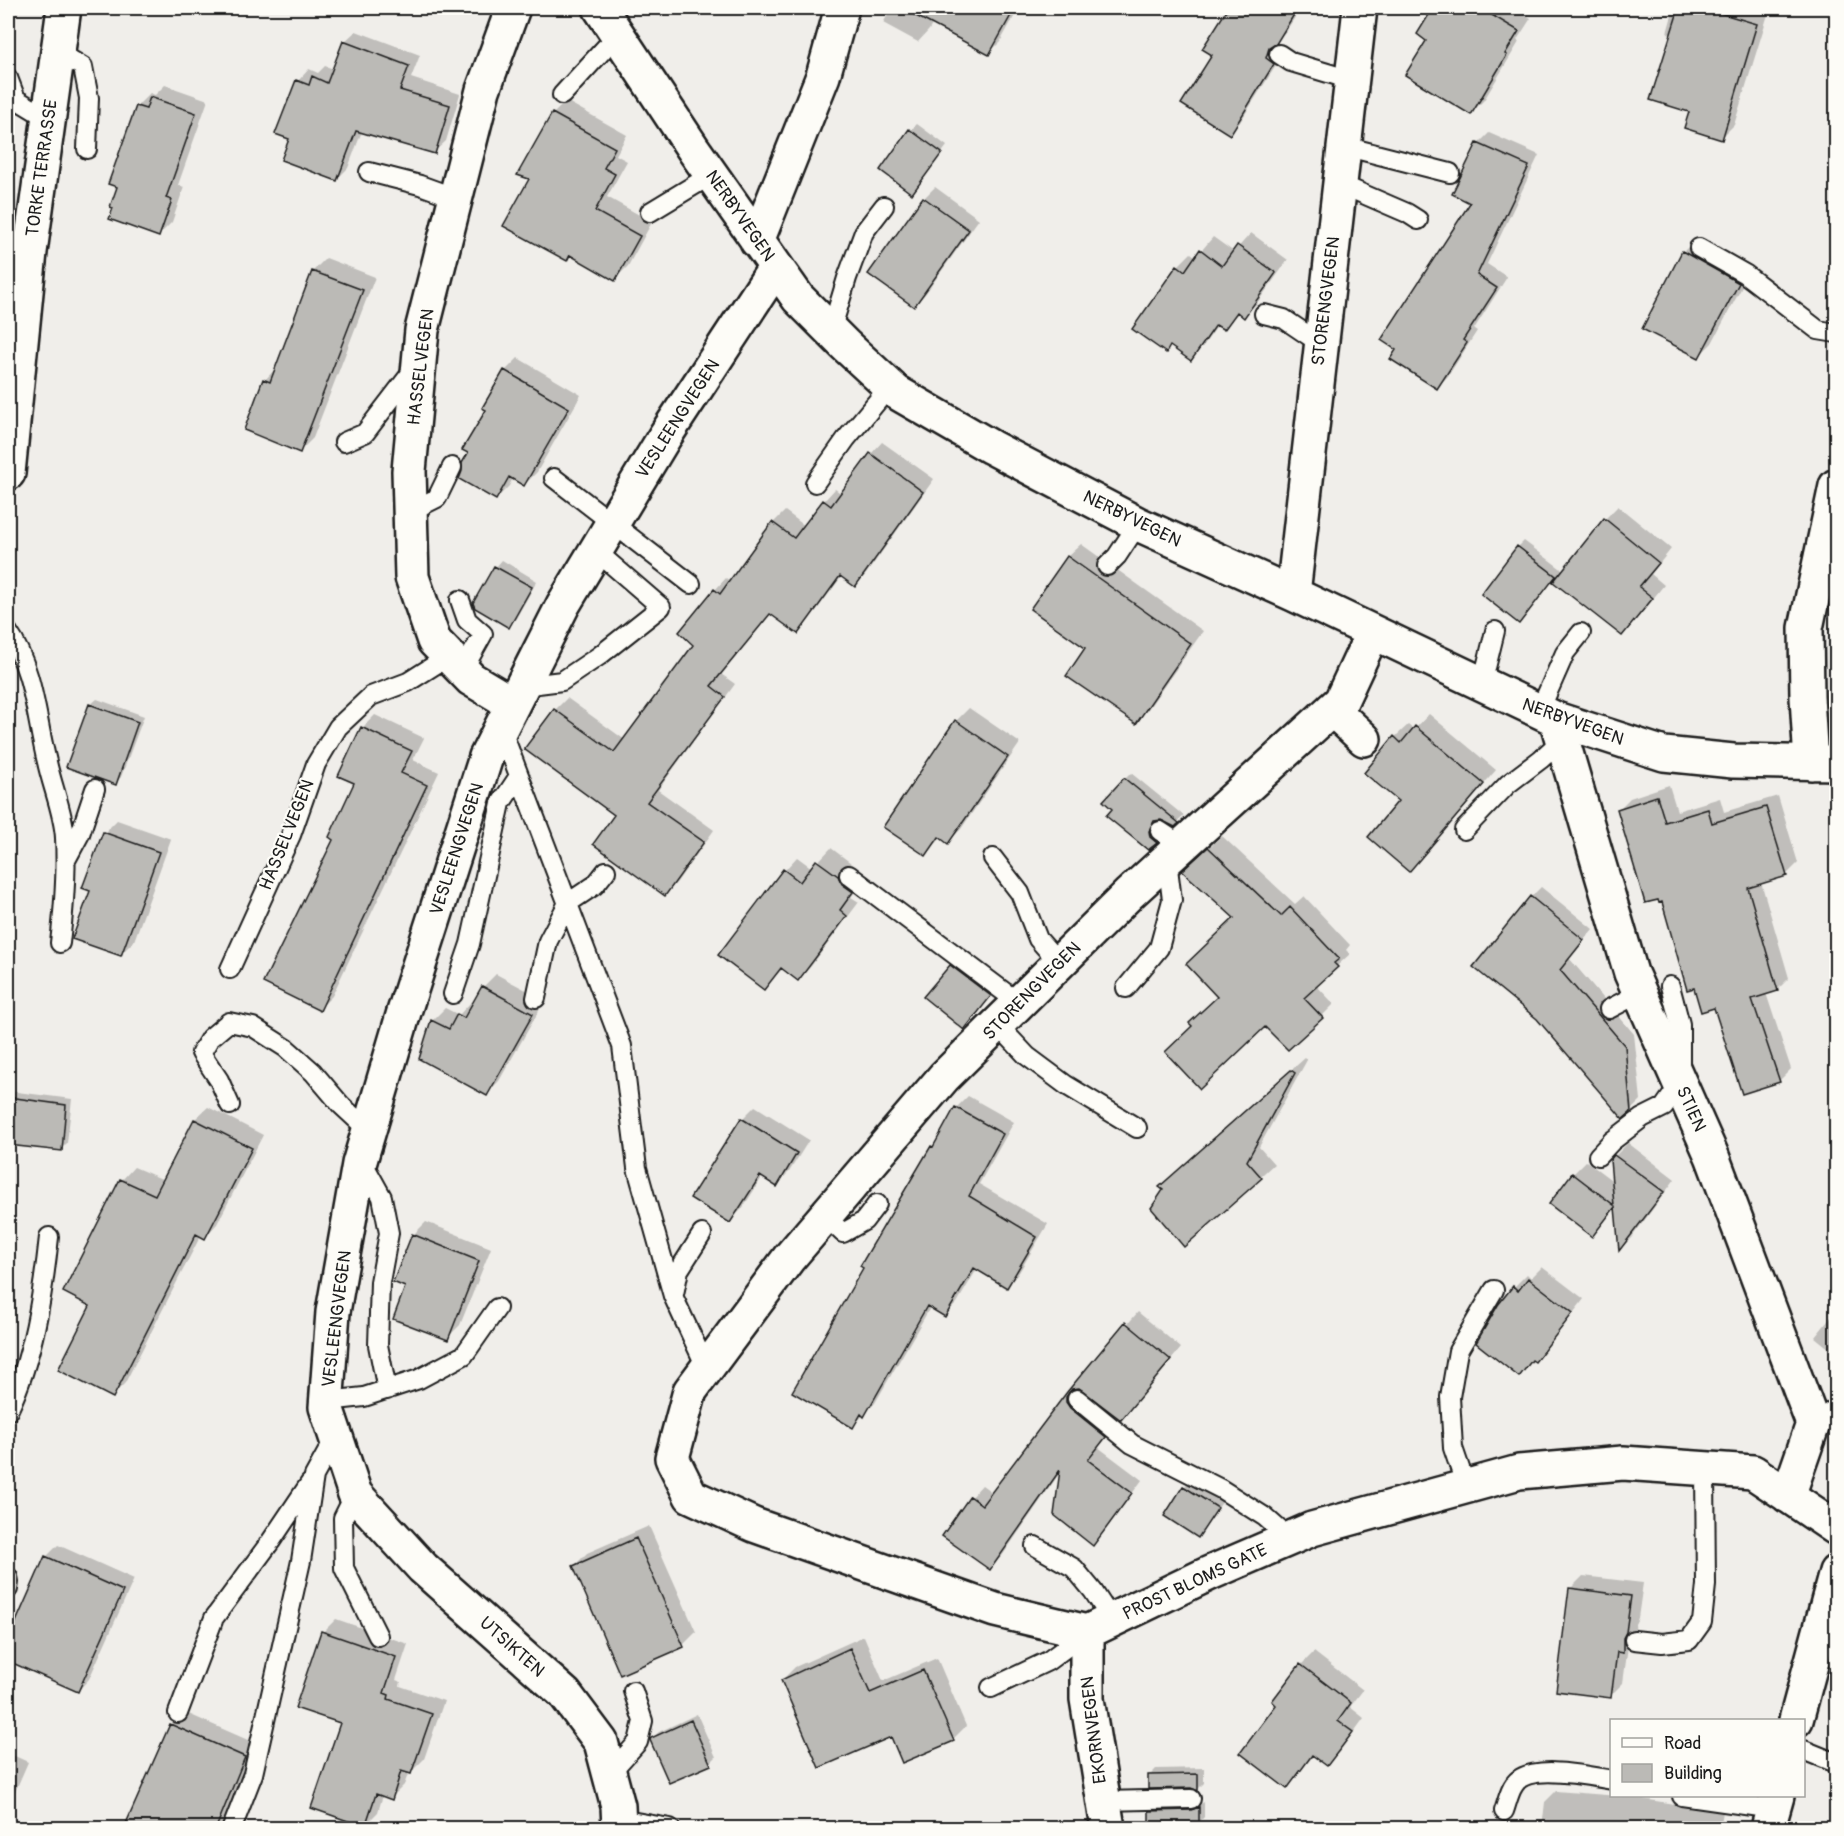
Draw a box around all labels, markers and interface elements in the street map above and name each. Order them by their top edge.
street label: TORKE TERRASSE [21,98,63,238]
street label: NERBYVEGEN [700,166,780,266]
street label: STORENGVEGEN [1307,235,1345,367]
street label: HASSELVEGEN [402,307,440,427]
street label: VESLEENGVEGEN [631,355,725,483]
street label: NERBYVEGEN [1079,485,1185,553]
street label: NERBYVEGEN [1519,693,1627,751]
street label: HASSELVEGEN [254,776,320,894]
street label: VESLEENGVEGEN [425,780,489,918]
street label: STORENGVEGEN [978,937,1086,1045]
street label: STIEN [1671,1083,1711,1135]
street label: VESLEENGVEGEN [317,1249,357,1389]
street label: PROST BLOMS GATE [1119,1538,1271,1626]
street label: UTSIKTEN [474,1612,550,1682]
street label: EKORNVEGEN [1076,1675,1112,1785]
legend [1610,1719,1805,1797]
text: Road [1664,1732,1701,1755]
text: Building [1664,1762,1722,1785]

